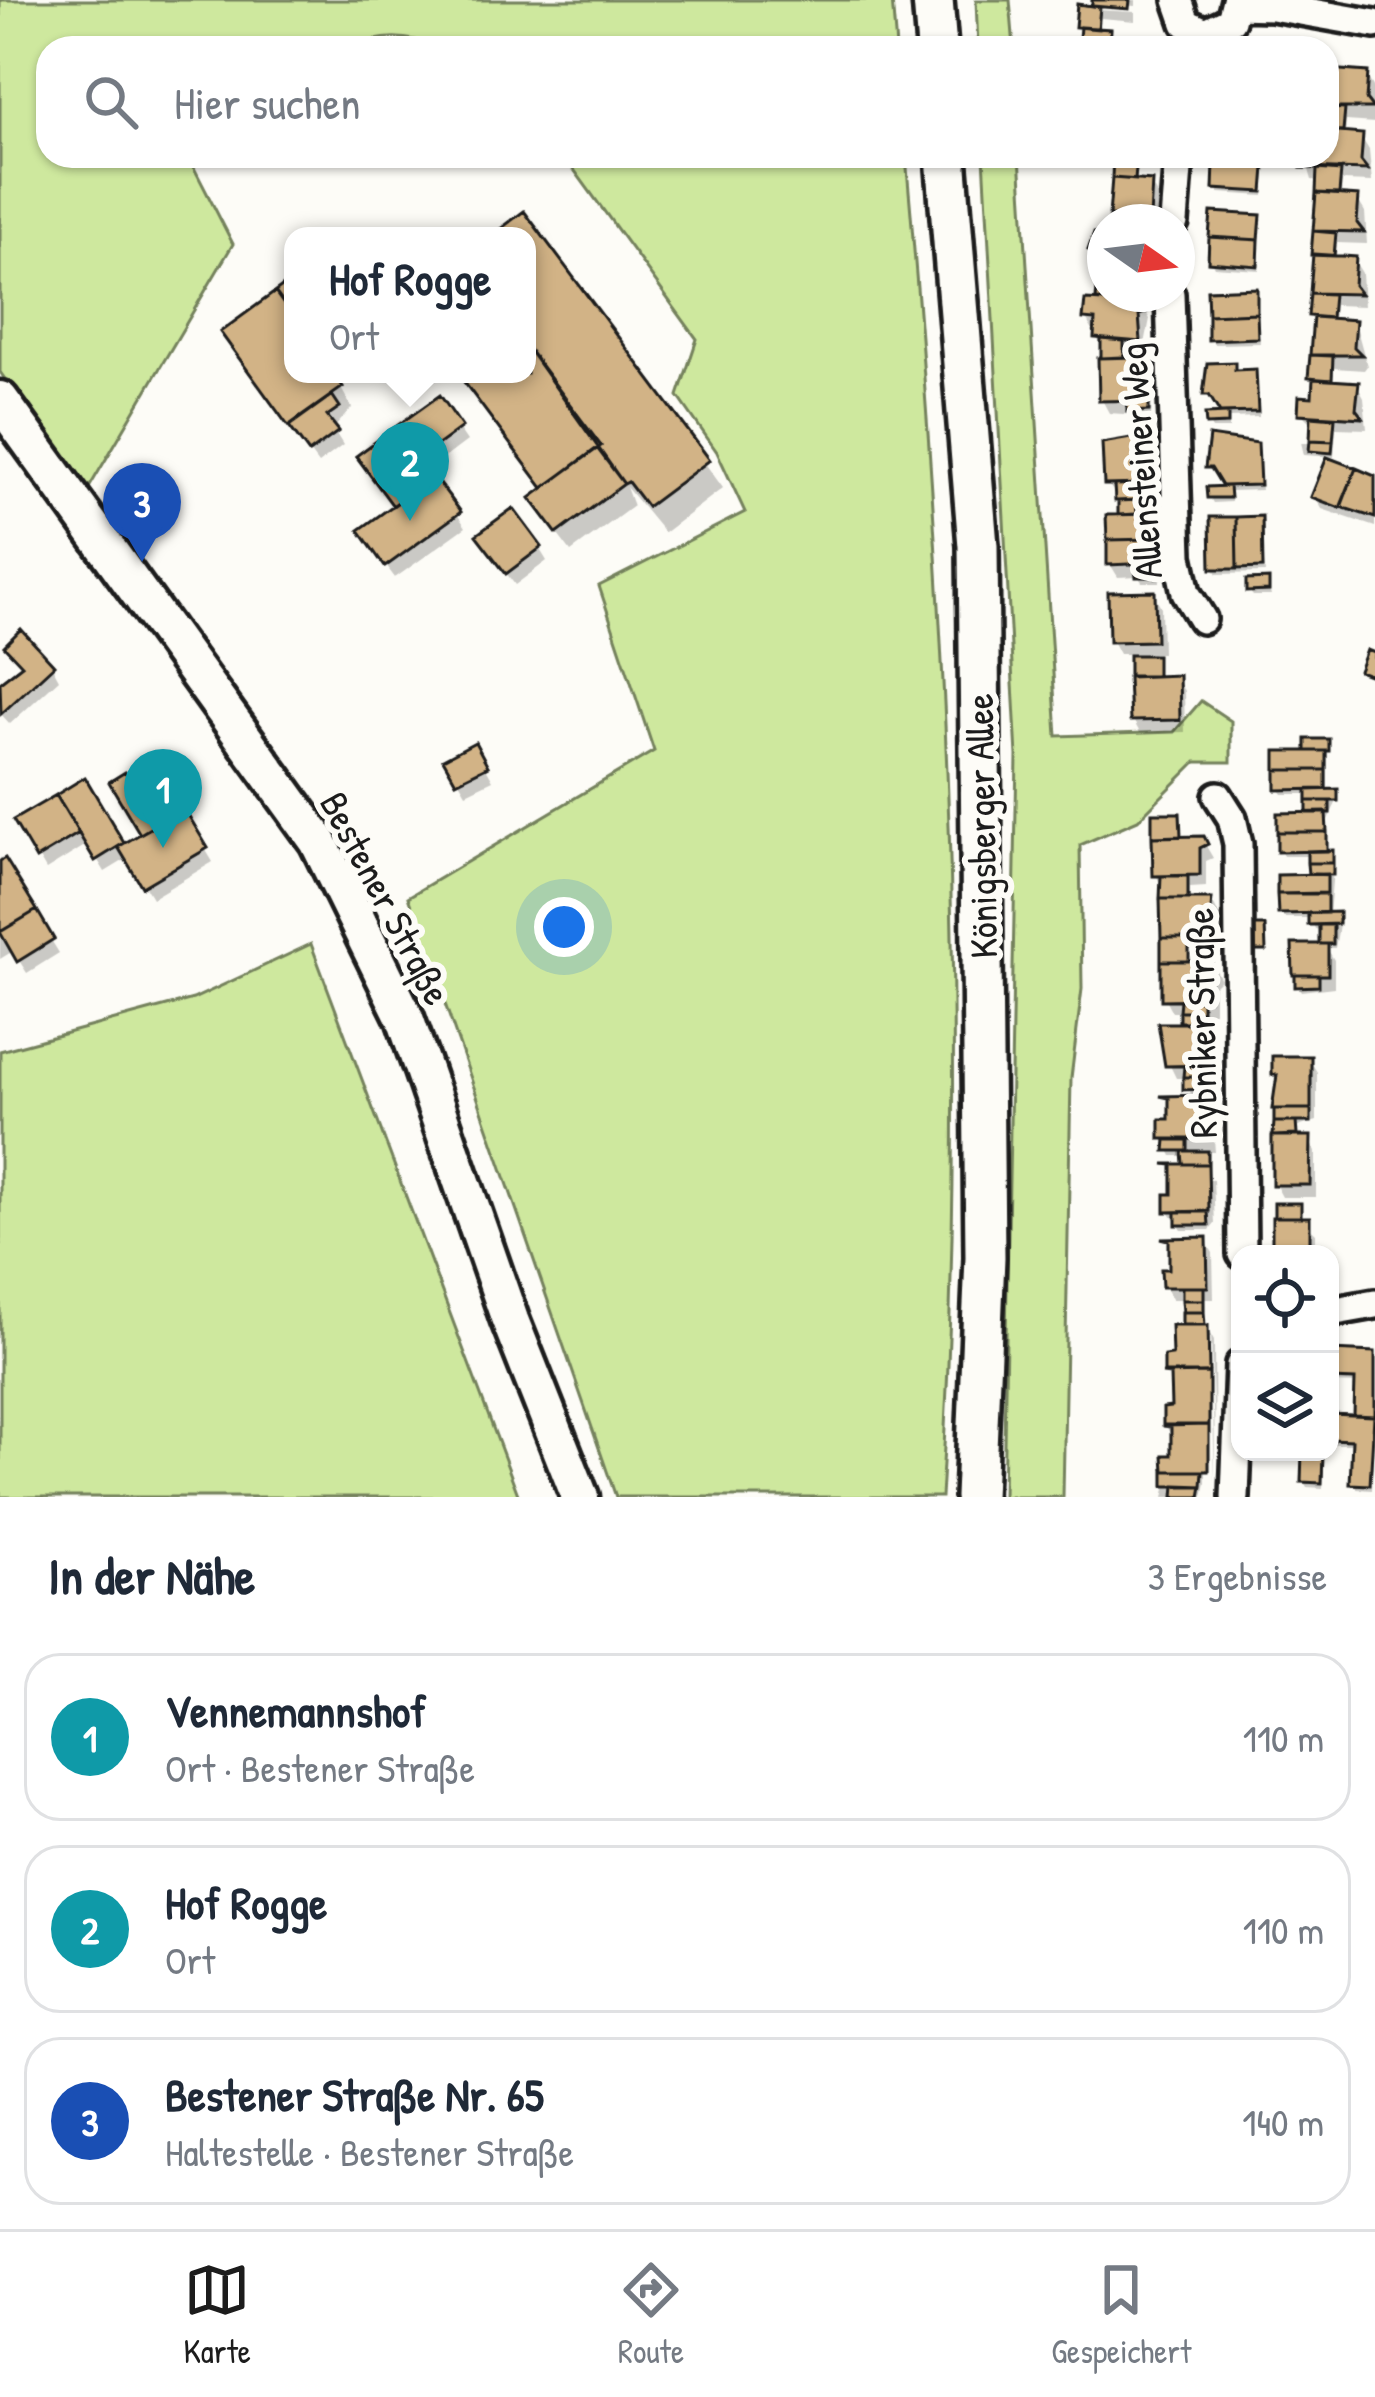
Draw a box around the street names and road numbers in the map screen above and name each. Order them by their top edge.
street label: Allensteiner Weg [1105,342,1174,580]
street label: Königsberger Allee [952,693,1009,959]
street label: Bestener Straße [308,782,465,1014]
street label: Rybniker Straße [1172,908,1229,1139]

